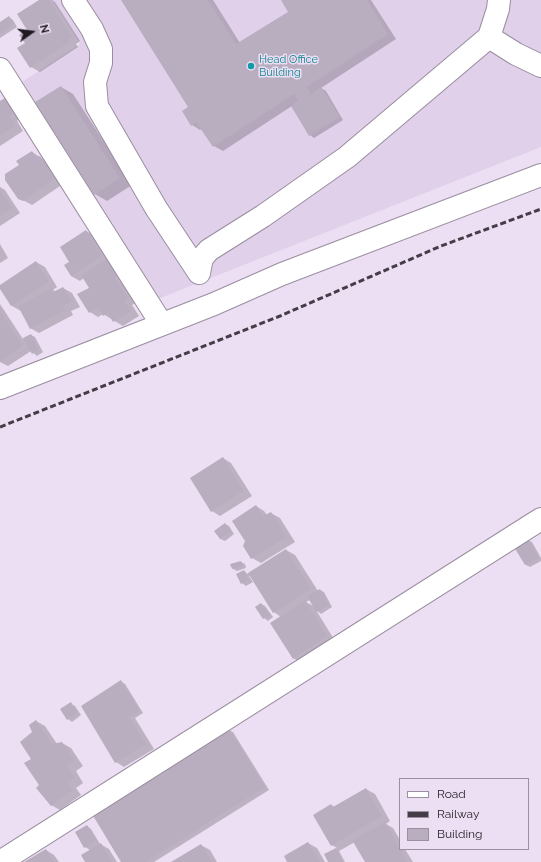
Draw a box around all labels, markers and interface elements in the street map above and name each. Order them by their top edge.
north arrow [12,12,52,52]
text: N [37,23,51,35]
place label: Head Office Building [259,53,318,79]
marker: Head Office Building [246,61,256,71]
legend [399,778,529,850]
text: Road [437,787,466,801]
text: Railway [437,807,479,821]
text: Building [437,827,483,841]

